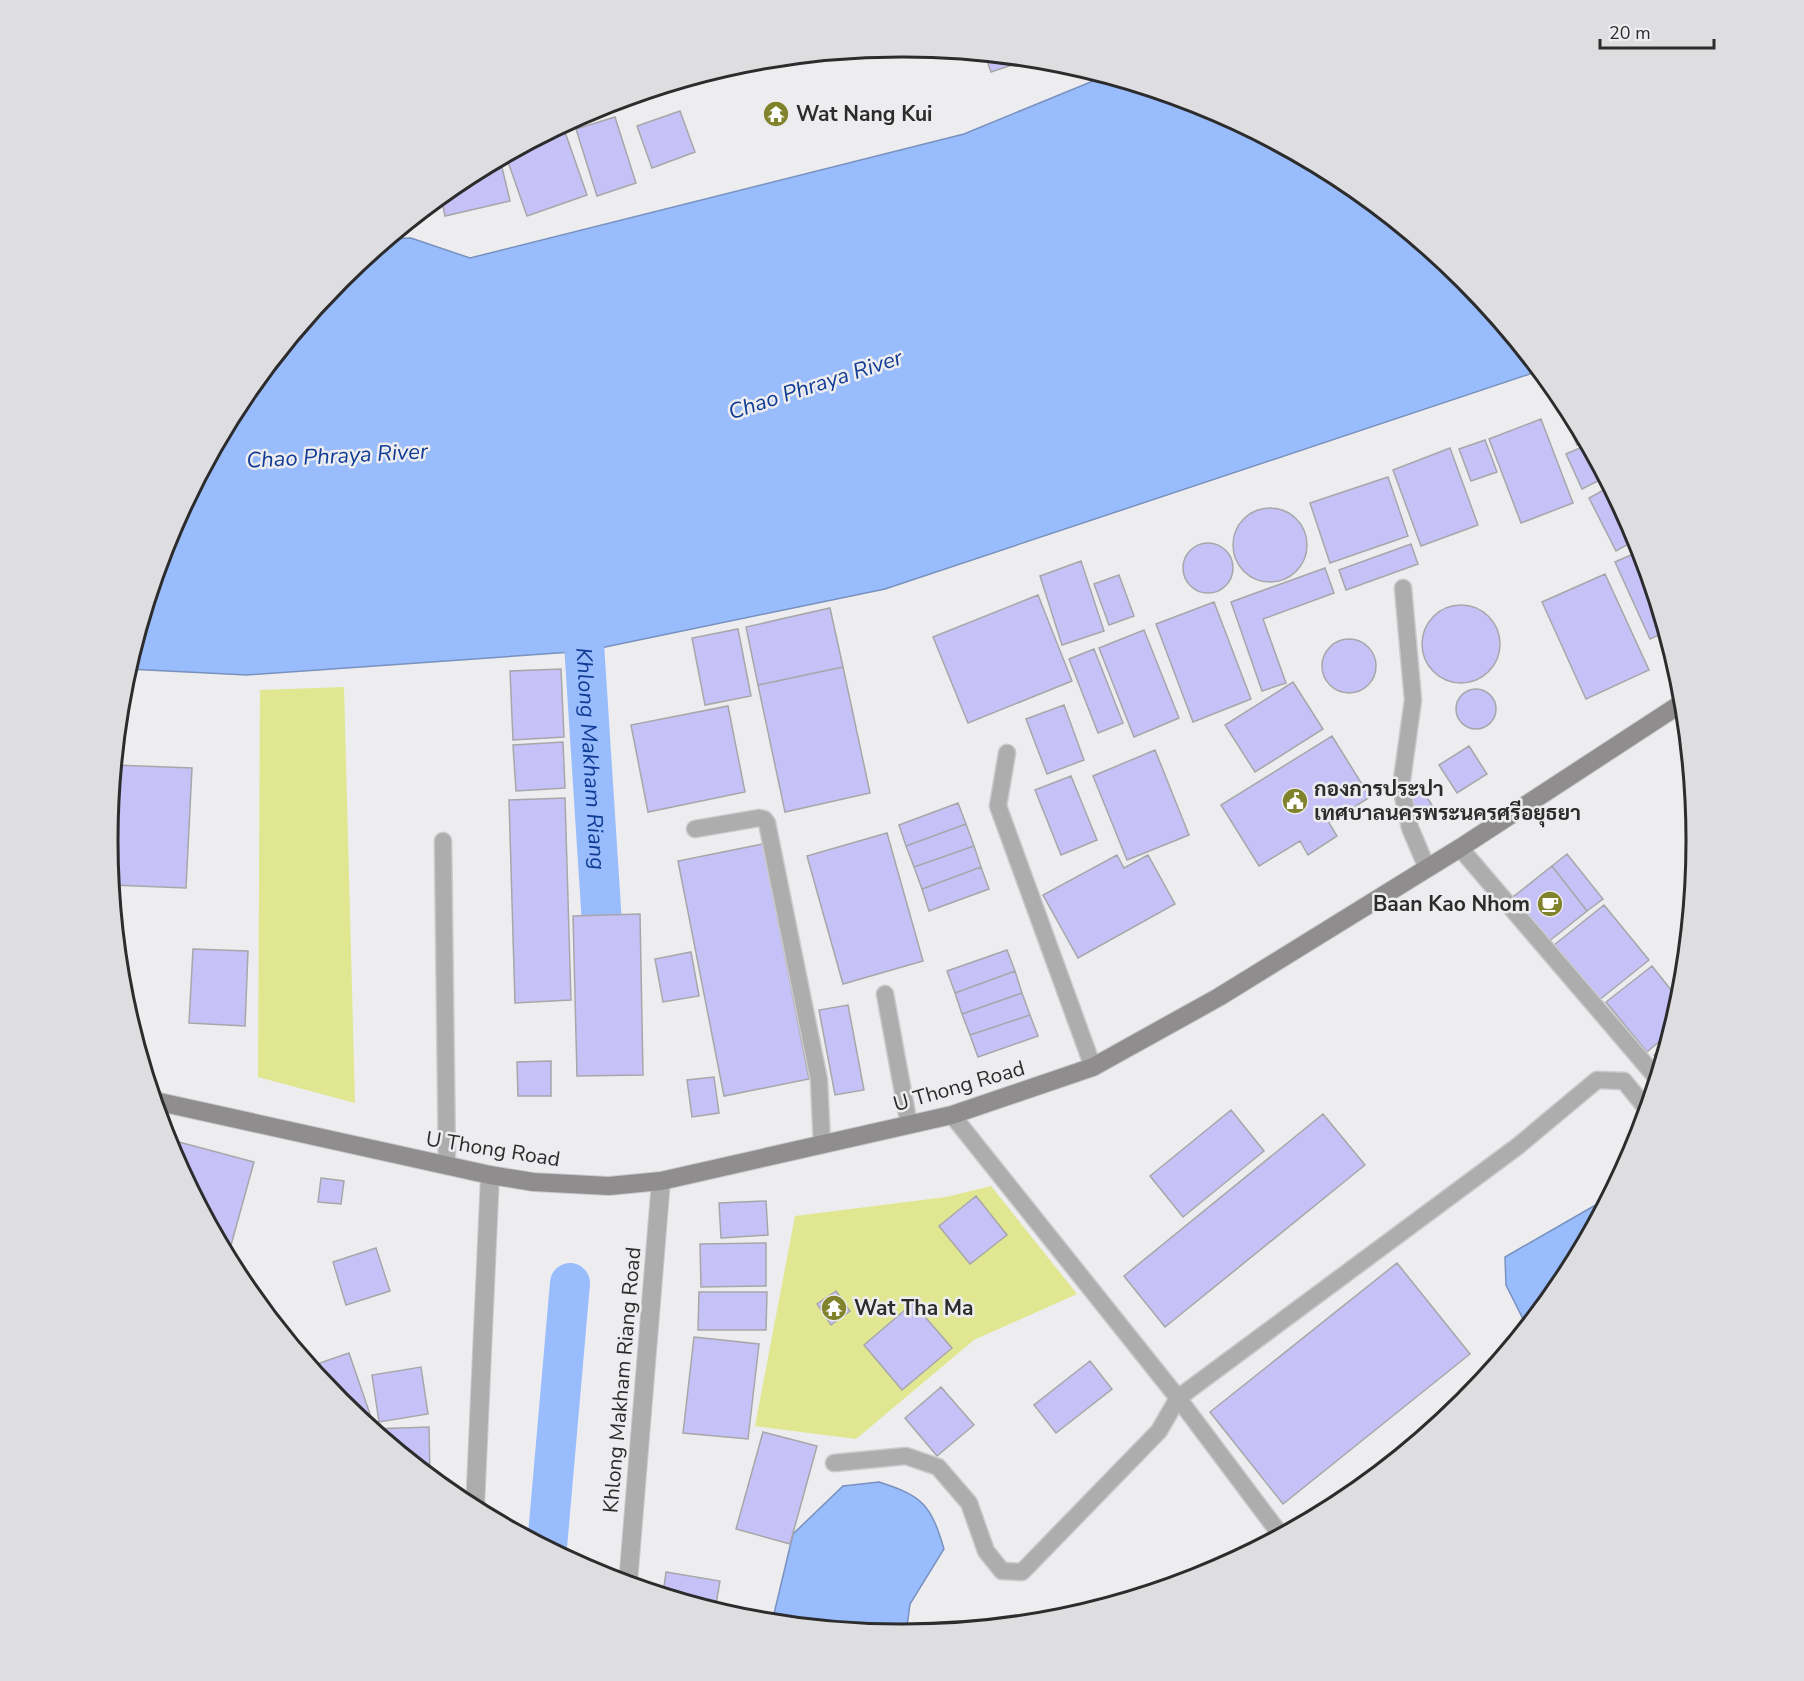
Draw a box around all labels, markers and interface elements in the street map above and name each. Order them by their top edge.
scale bar [1600,12,1714,50]
text: 20 m [1609,21,1651,45]
temple icon: Wat Nang Kui [761,99,791,129]
place label: Wat Nang Kui [796,100,932,128]
water label: Chao Phraya River [724,342,907,427]
water label: Chao Phraya River [246,436,430,476]
water label: Khlong Makham Riang [568,646,612,871]
place label: กองการประปา เทศบาลนครพระนครศรีอยุธยา [1314,775,1581,828]
public building icon: กองการประปา เทศบาลนครพระนครศรีอยุธยา [1280,786,1310,816]
cafe icon: Baan Kao Nhom [1535,889,1565,919]
place label: Baan Kao Nhom [1373,890,1530,918]
street label: U Thong Road [890,1054,1028,1118]
street label: U Thong Road [424,1125,562,1173]
street label: Khlong Makham Riang Road [596,1246,648,1514]
temple icon: Wat Tha Ma [819,1293,849,1323]
place label: Wat Tha Ma [854,1294,974,1322]

